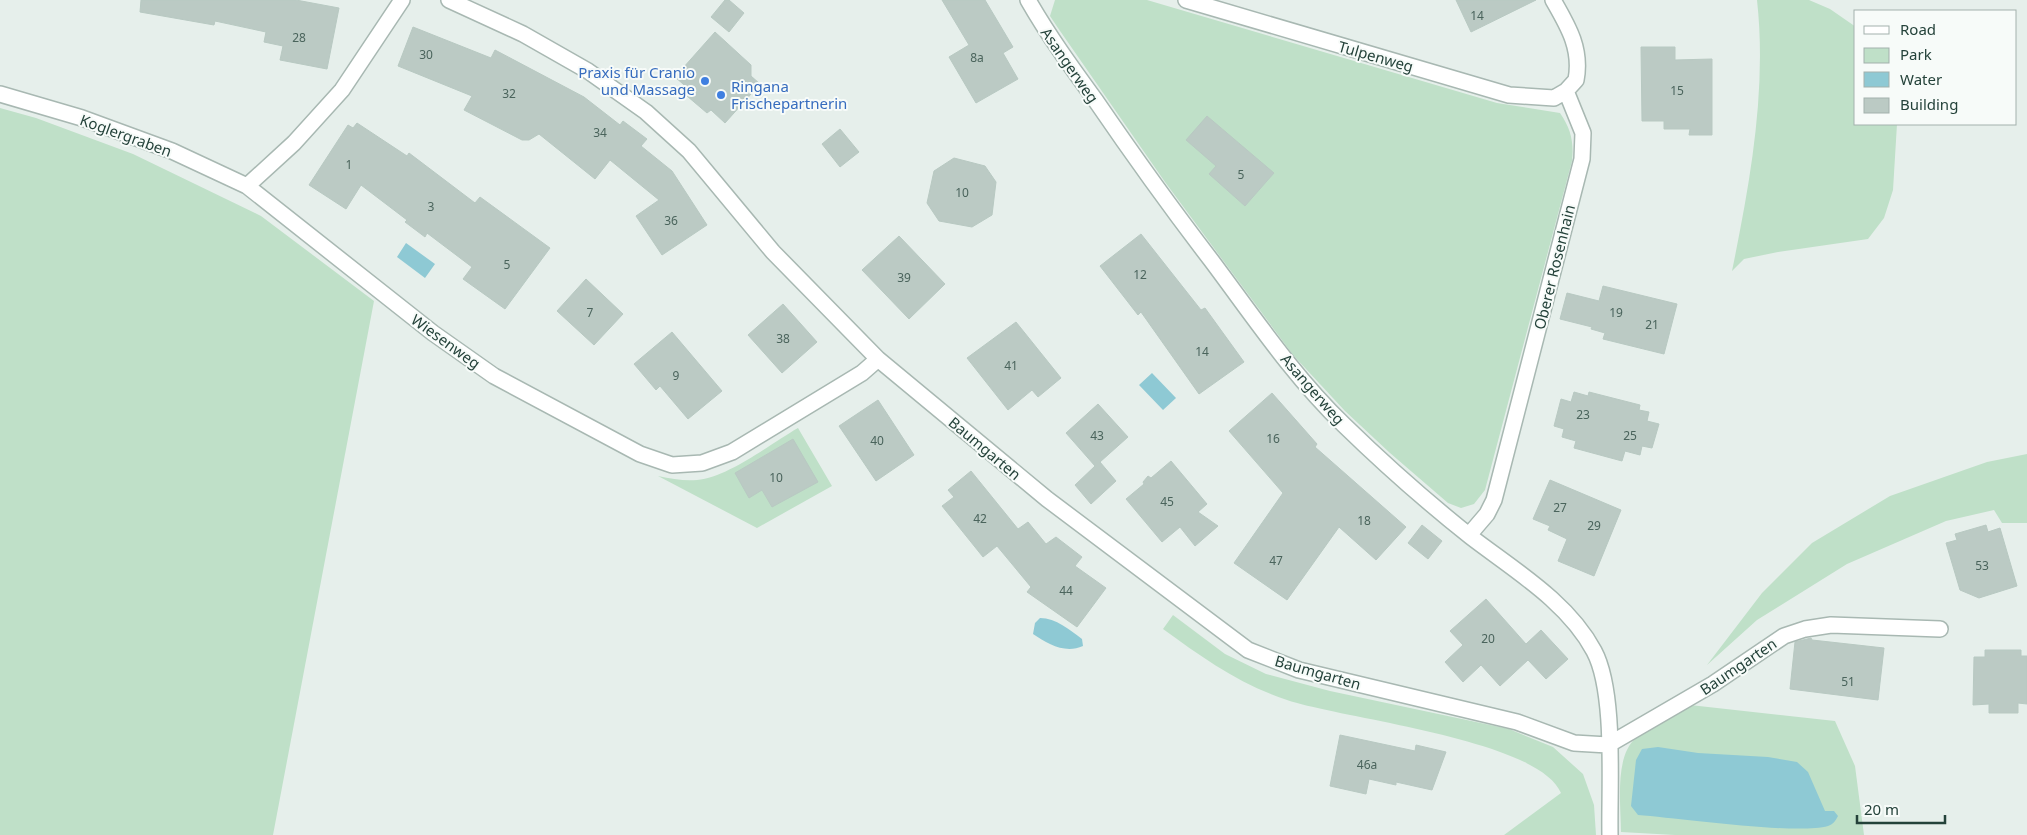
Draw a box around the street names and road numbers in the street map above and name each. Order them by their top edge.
street label: Asangerweg [1037,23,1103,107]
street label: Tulpenweg [1336,36,1416,76]
street label: Koglergraben [77,109,175,161]
street label: Oberer Rosenhain [1529,202,1579,332]
street label: Wiesenweg [407,309,485,373]
street label: Asangerweg [1277,349,1349,429]
street label: Baumgarten [945,412,1025,484]
street label: Baumgarten [1696,633,1780,699]
street label: Baumgarten [1273,650,1363,694]

